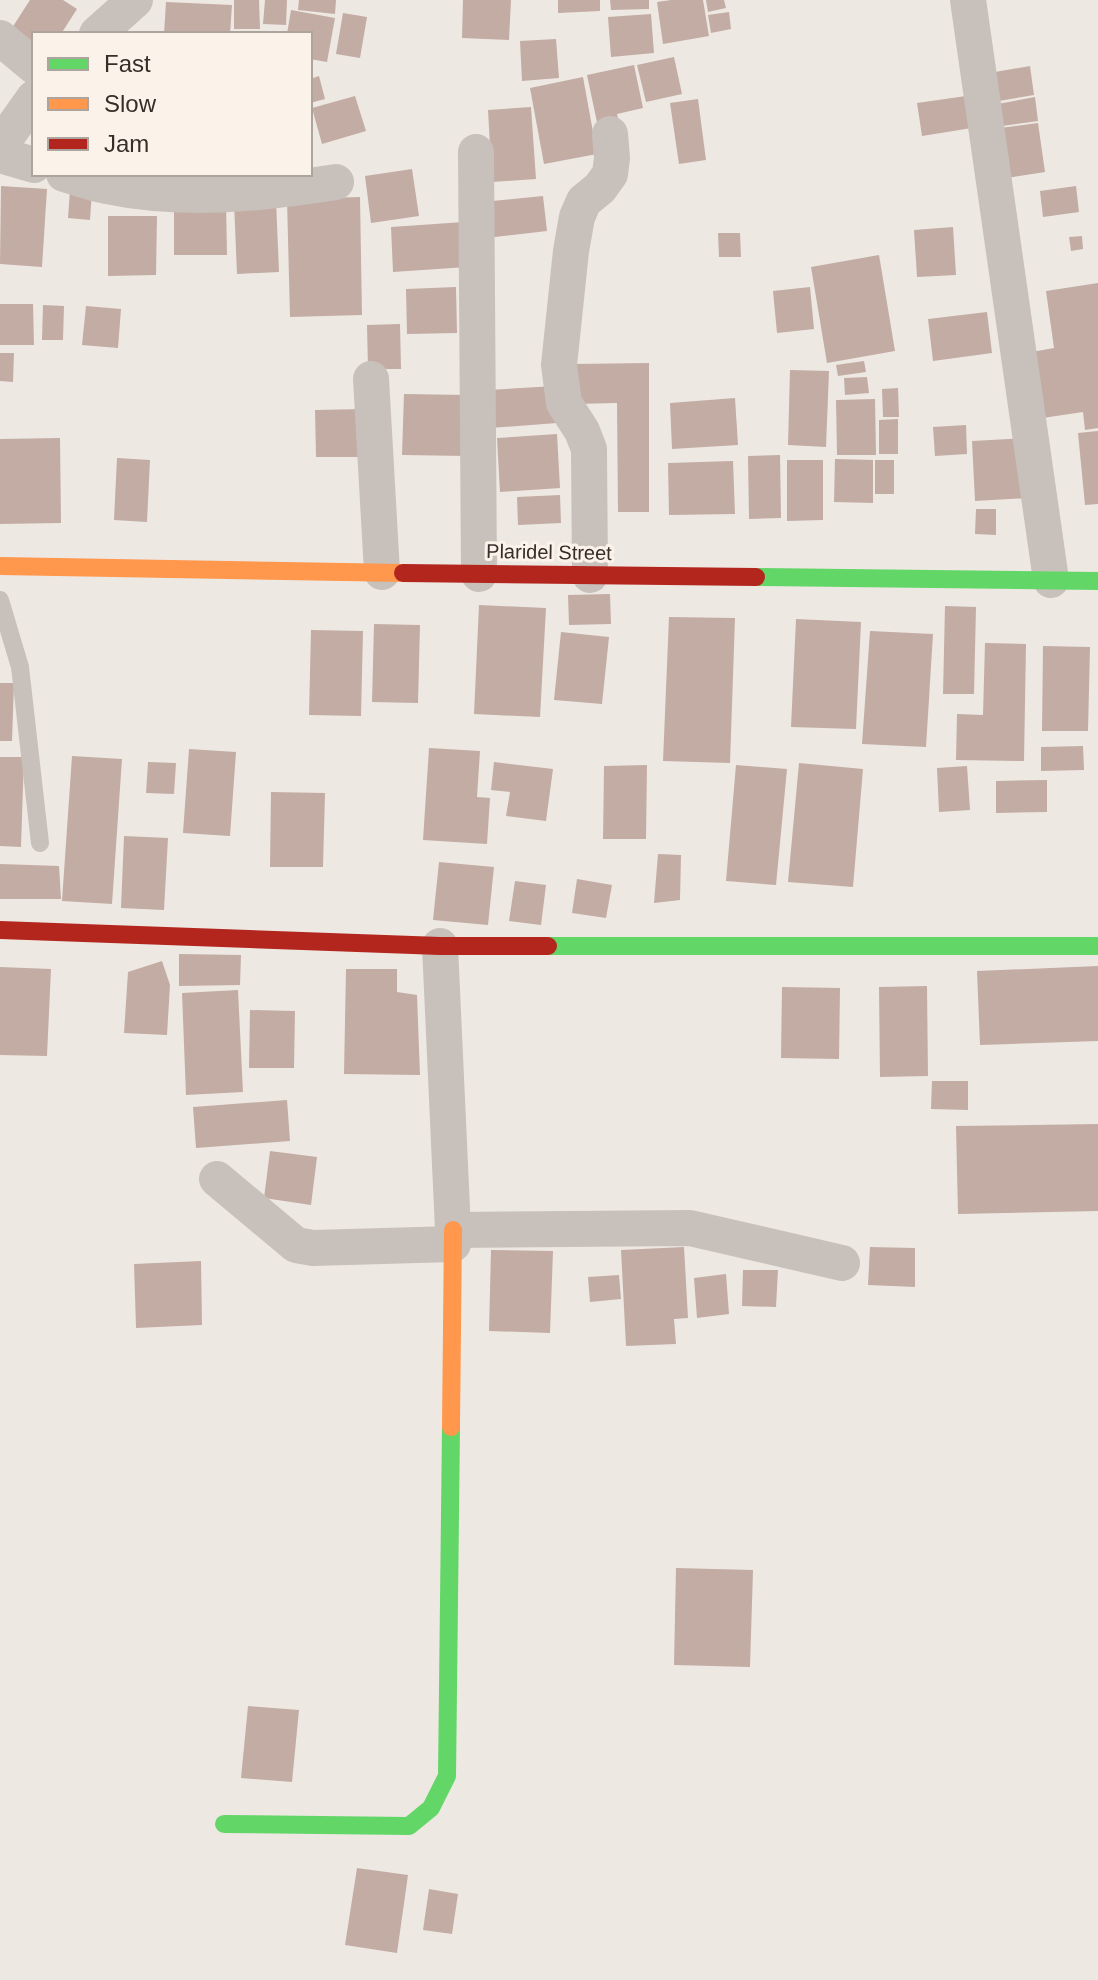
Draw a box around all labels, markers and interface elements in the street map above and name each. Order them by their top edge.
legend [32,32,312,176]
text: Fast [104,50,151,77]
text: Slow [104,90,157,117]
text: Jam [104,130,149,157]
street label: Plaridel Street [486,540,612,564]

